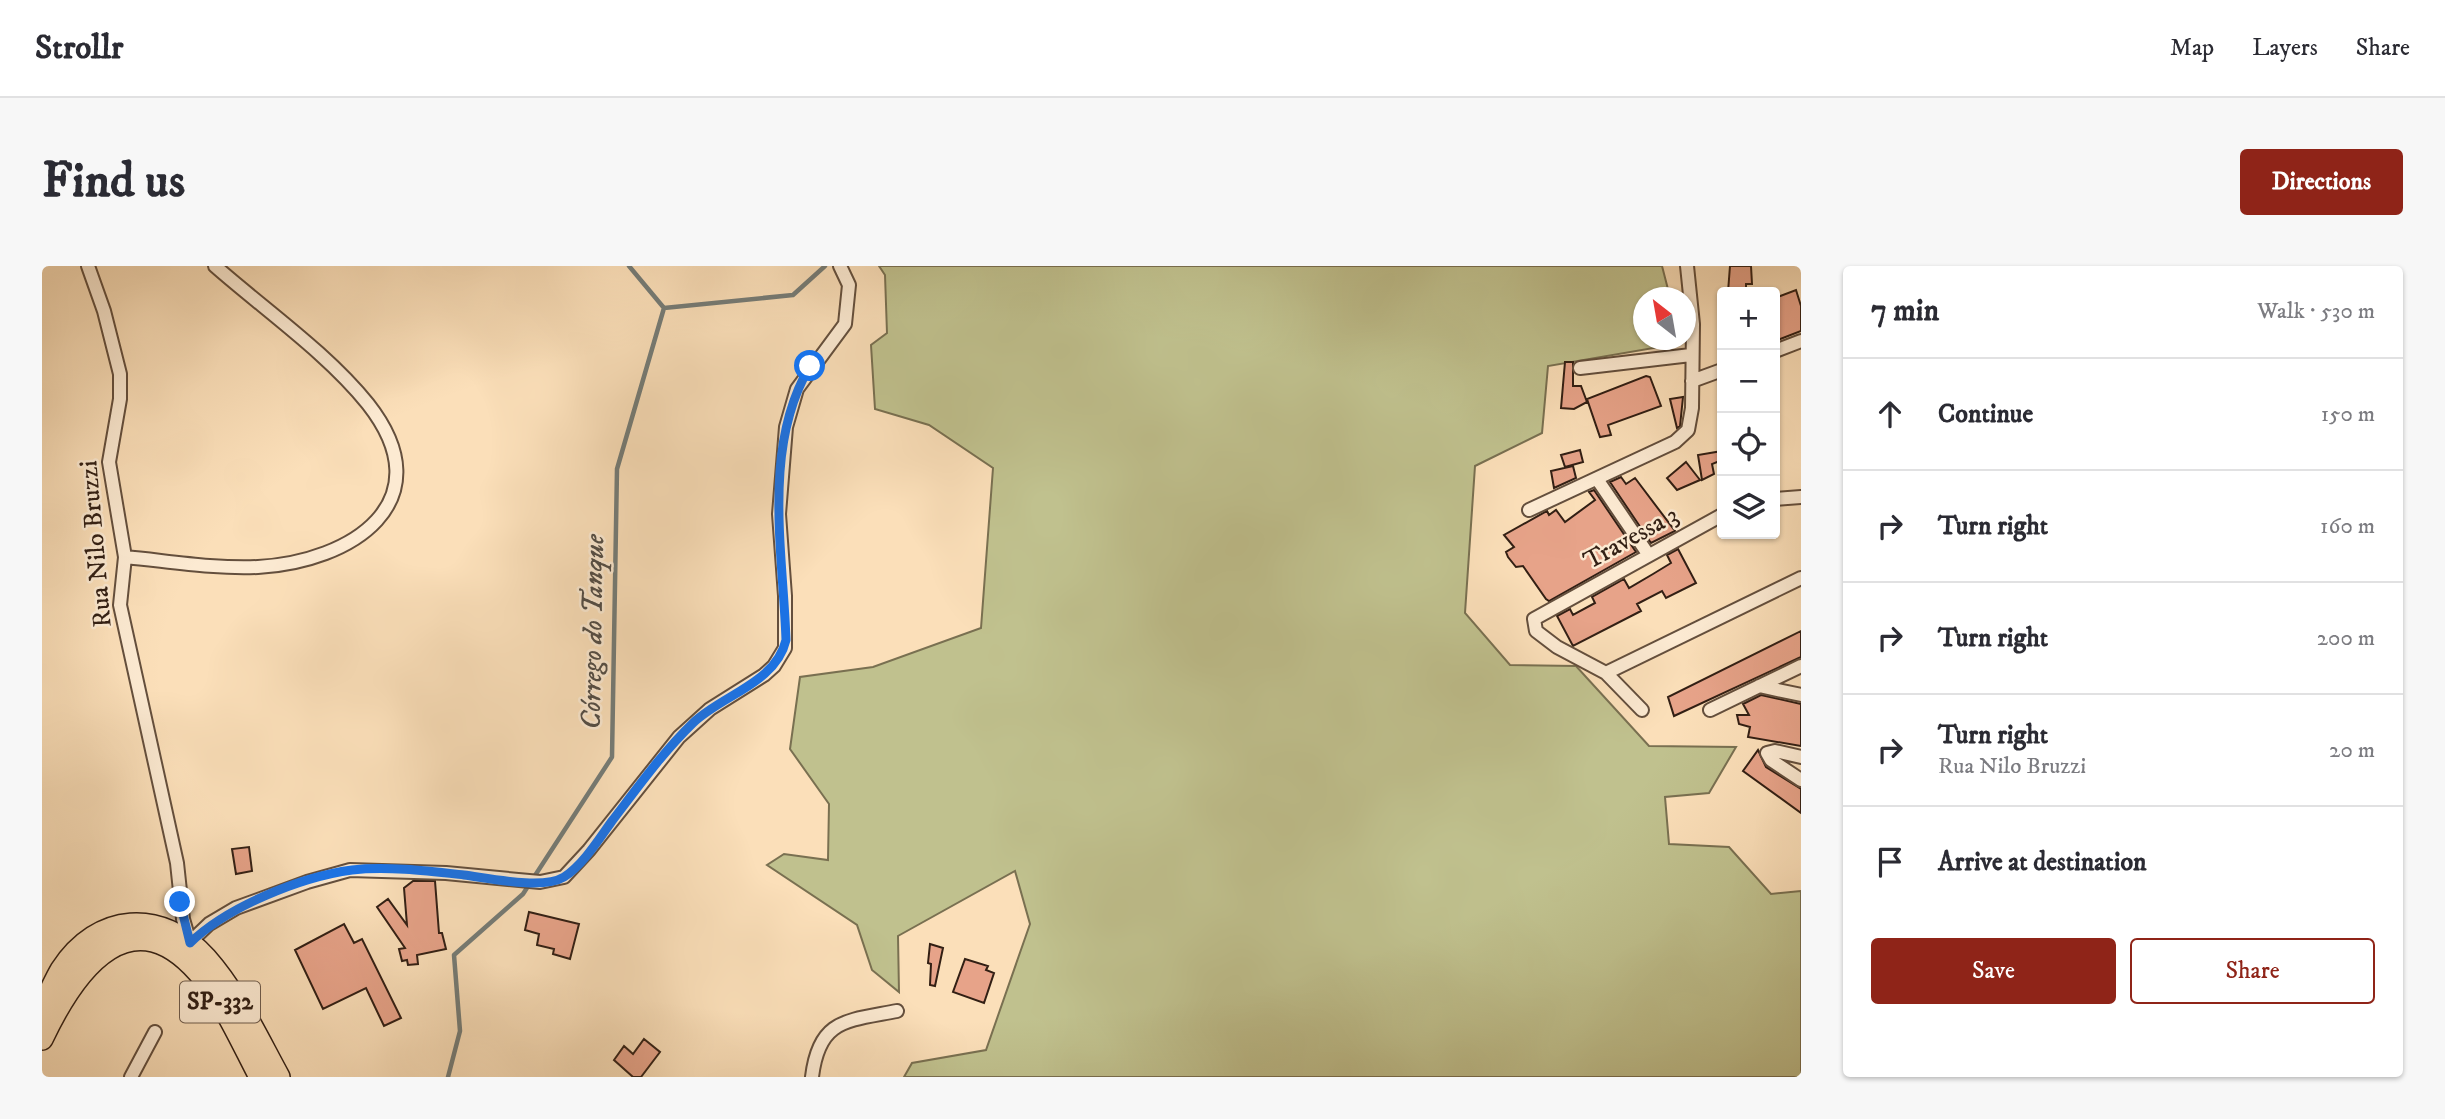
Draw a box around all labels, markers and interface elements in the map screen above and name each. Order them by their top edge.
text: Strollr [35,28,123,69]
text: Map [2170,33,2214,63]
text: Layers [2252,33,2318,63]
text: Share [2356,33,2410,63]
button: Directions [2240,149,2403,215]
text: Find us [42,151,185,213]
north arrow [1633,287,1696,350]
map controls [1717,287,1780,539]
button: + [1717,287,1780,350]
text: 7 min [1871,293,1939,330]
text: Walk · 530 m [2257,297,2375,326]
route start [794,350,825,381]
button: − [1717,350,1780,413]
icon: ahead [1871,395,1909,433]
text: Continue [1938,398,2033,431]
text: 150 m [2321,400,2375,429]
button: locate [1717,413,1780,476]
street label: Rua Nilo Bruzzi [72,459,120,629]
button: layers [1717,476,1780,539]
street label: Travessa 3 [1578,498,1684,578]
icon: right [1871,507,1909,545]
text: Turn right [1938,510,2048,543]
text: 160 m [2320,512,2375,541]
water label: Córrego do Tanque [574,533,613,730]
icon: right [1871,619,1909,657]
text: Turn right [1938,622,2048,655]
text: 200 m [2317,624,2375,653]
text: Turn right [1938,719,2048,752]
icon: right [1871,731,1909,769]
text: 20 m [2329,736,2375,765]
text: Rua Nilo Bruzzi [1938,752,2086,781]
icon: arrive [1871,843,1909,881]
text: Arrive at destination [1938,846,2147,879]
route end [164,886,195,917]
button: Save [1871,938,2116,1004]
button: Share [2130,938,2375,1004]
road number: SP-332 [180,982,260,1022]

